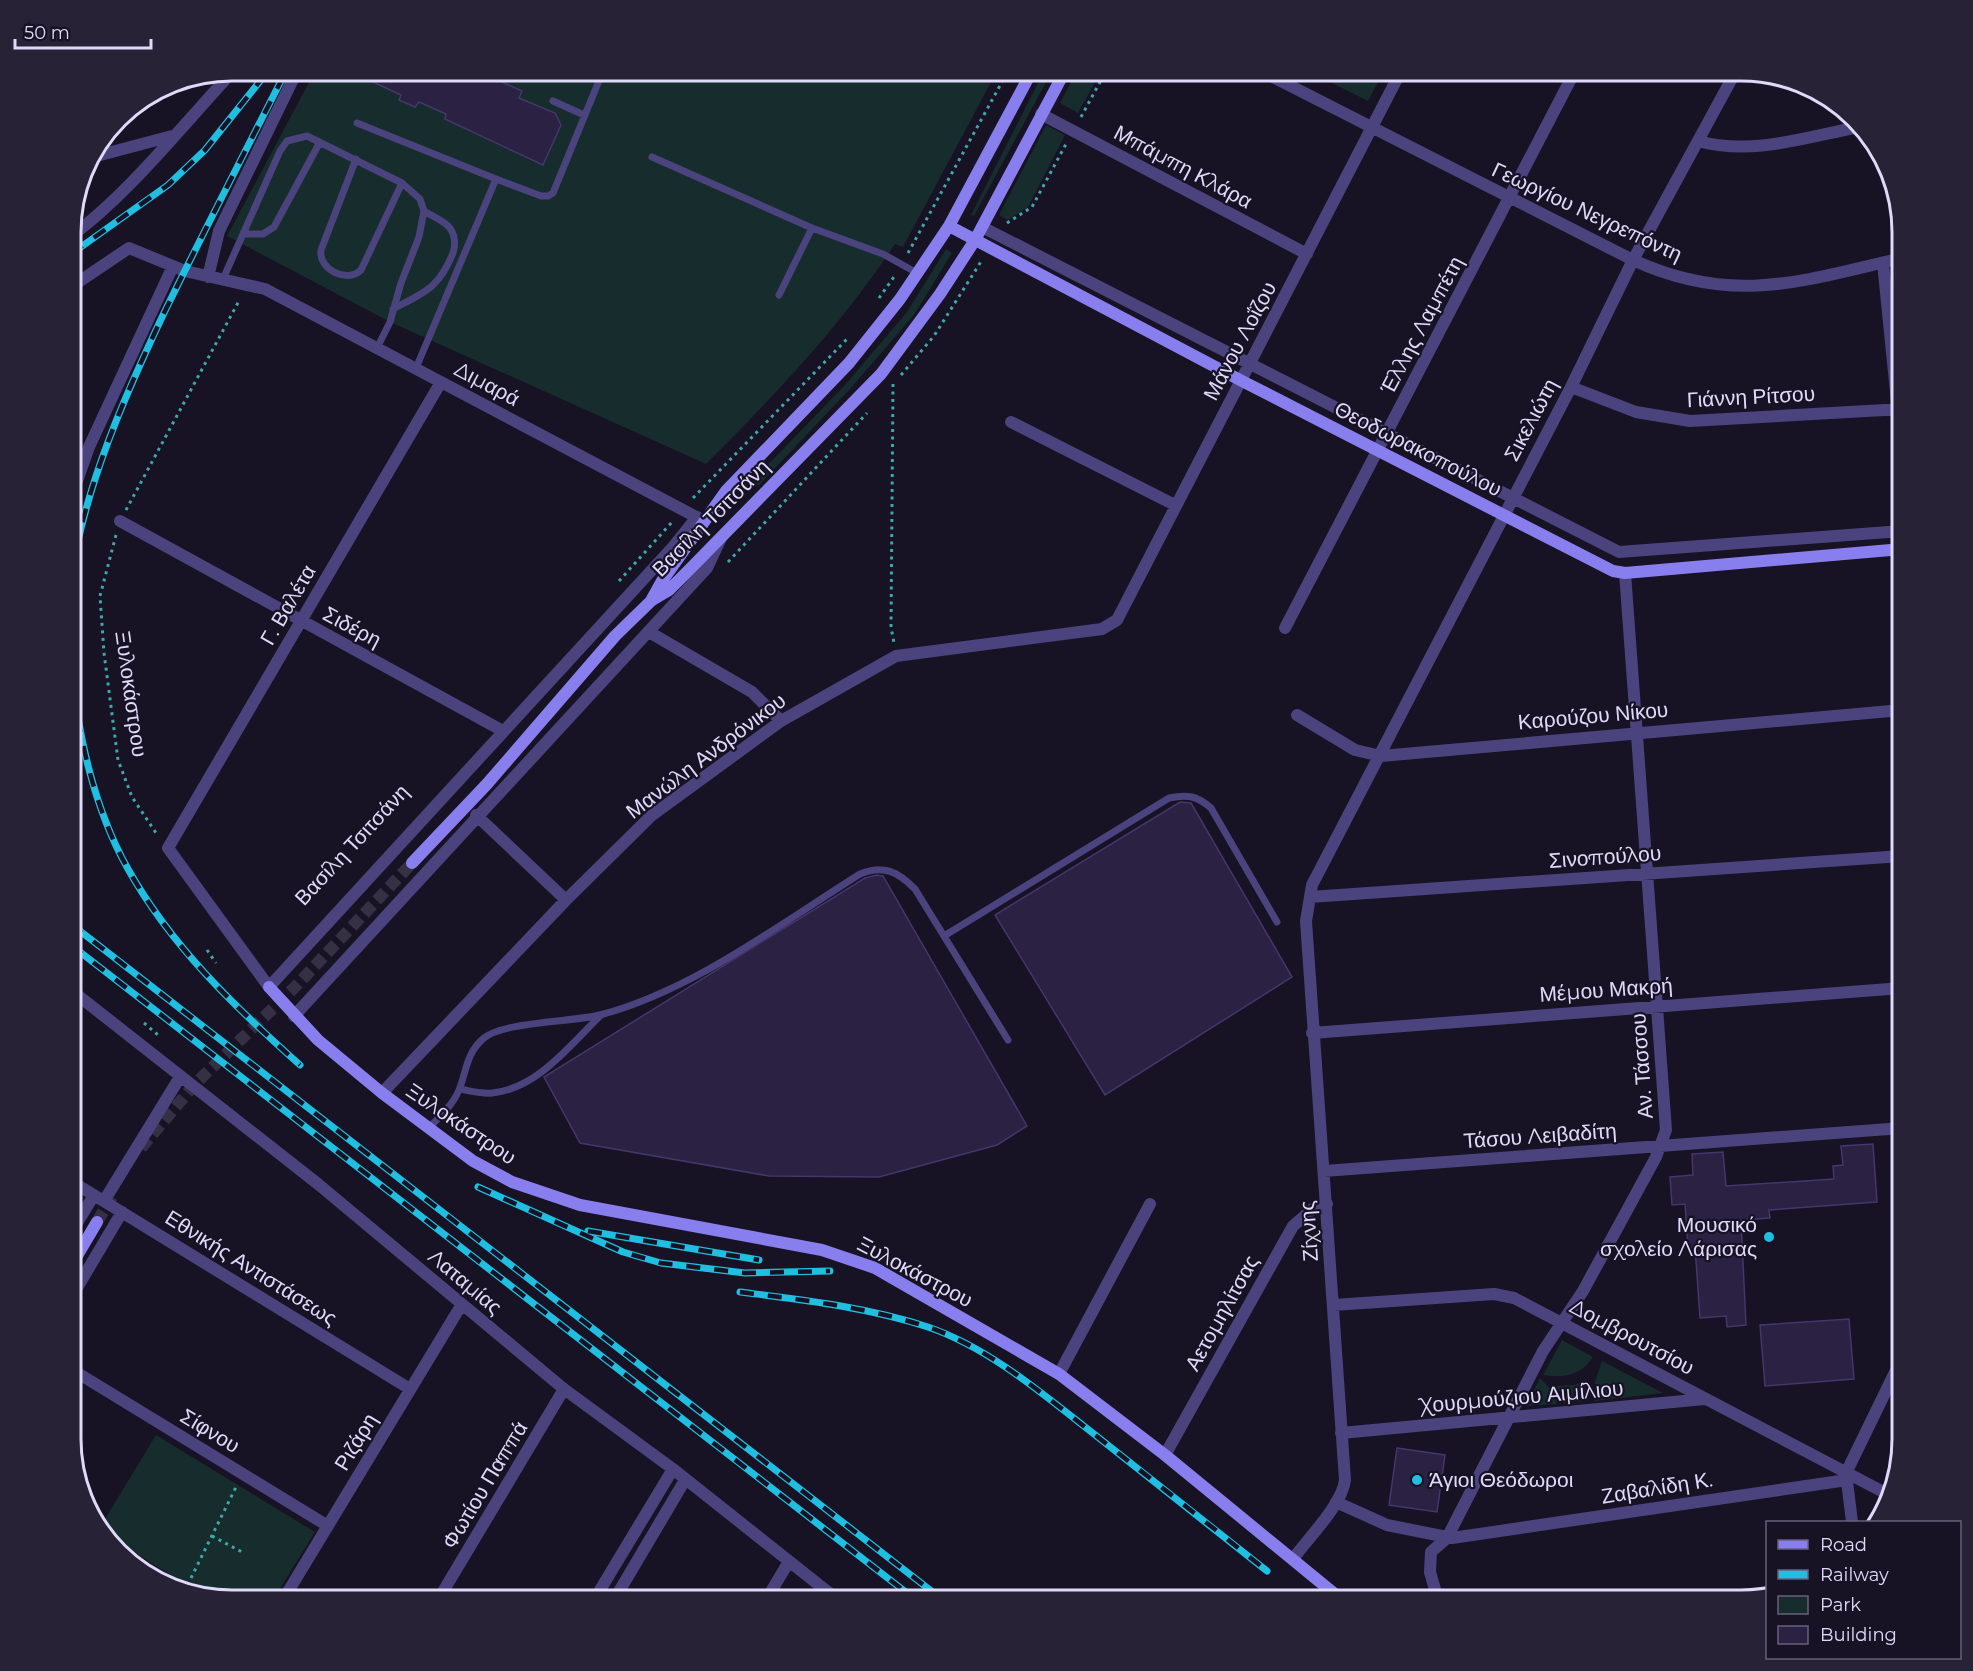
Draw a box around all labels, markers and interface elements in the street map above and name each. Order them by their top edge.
scale bar [15,12,152,50]
text: 50 m [24,22,70,44]
street label: Μπάμπη Κλάρα [1110,120,1257,214]
street label: Γεωργίου Νεγρεπόντη [1488,157,1686,267]
street label: Έλλης Λαμπέτη [1374,252,1468,399]
street label: Μάνου Λοΐζου [1198,277,1281,404]
street label: Διμαρά [450,356,524,411]
street label: Σικελιώτη [1498,374,1563,465]
street label: Γιάννη Ρίτσου [1686,381,1816,412]
street label: Θεοδωρακοπούλου [1330,396,1506,502]
street label: Βασίλη Τσιτσάνη [647,454,775,582]
street label: Γ. Βαλέτα [255,560,321,649]
street label: Σιδέρη [319,601,386,652]
street label: Ξυλοκάστρου [110,629,153,759]
street label: Μανώλη Ανδρόνικου [621,688,790,824]
street label: Καρούζου Νίκου [1517,696,1669,735]
street label: Βασίλη Τσιτσάνη [289,779,414,910]
street label: Σινοπούλου [1548,840,1662,873]
street label: Μέμου Μακρή [1538,972,1673,1007]
street label: Αν. Τάσσου [1625,1012,1658,1120]
street label: Ξυλοκάστρου [402,1078,521,1169]
street label: Τάσου Λειβαδίτη [1463,1118,1617,1153]
street label: Ζίχνης [1294,1200,1323,1262]
street label: Εθνικής Αντιστάσεως [161,1205,342,1331]
place label: Μουσικό σχολείο Λάρισας [1600,1212,1757,1261]
marker: Μουσικό σχολείο Λάρισας [1762,1230,1776,1244]
street label: Ξυλοκάστρου [853,1231,977,1312]
street label: Λαταμίας [424,1244,507,1320]
street label: Αετομηλίτσας [1180,1251,1264,1375]
street label: Δομβρουτσίου [1566,1293,1699,1380]
street label: Χουρμούζιου Αιμίλιου [1417,1375,1624,1418]
street label: Σίφνου [176,1403,245,1458]
street label: Ριζάρη [329,1409,382,1475]
street label: Φωτίου Παππά [437,1416,532,1553]
street label: Ζαβαλίδη Κ. [1599,1466,1714,1509]
place label: Άγιοι Θεόδωροι [1429,1467,1574,1492]
marker: Άγιοι Θεόδωροι [1410,1473,1424,1487]
legend [1766,1521,1961,1659]
text: Road [1820,1534,1867,1556]
text: Railway [1820,1564,1889,1586]
text: Park [1820,1594,1861,1616]
text: Building [1820,1624,1897,1646]

